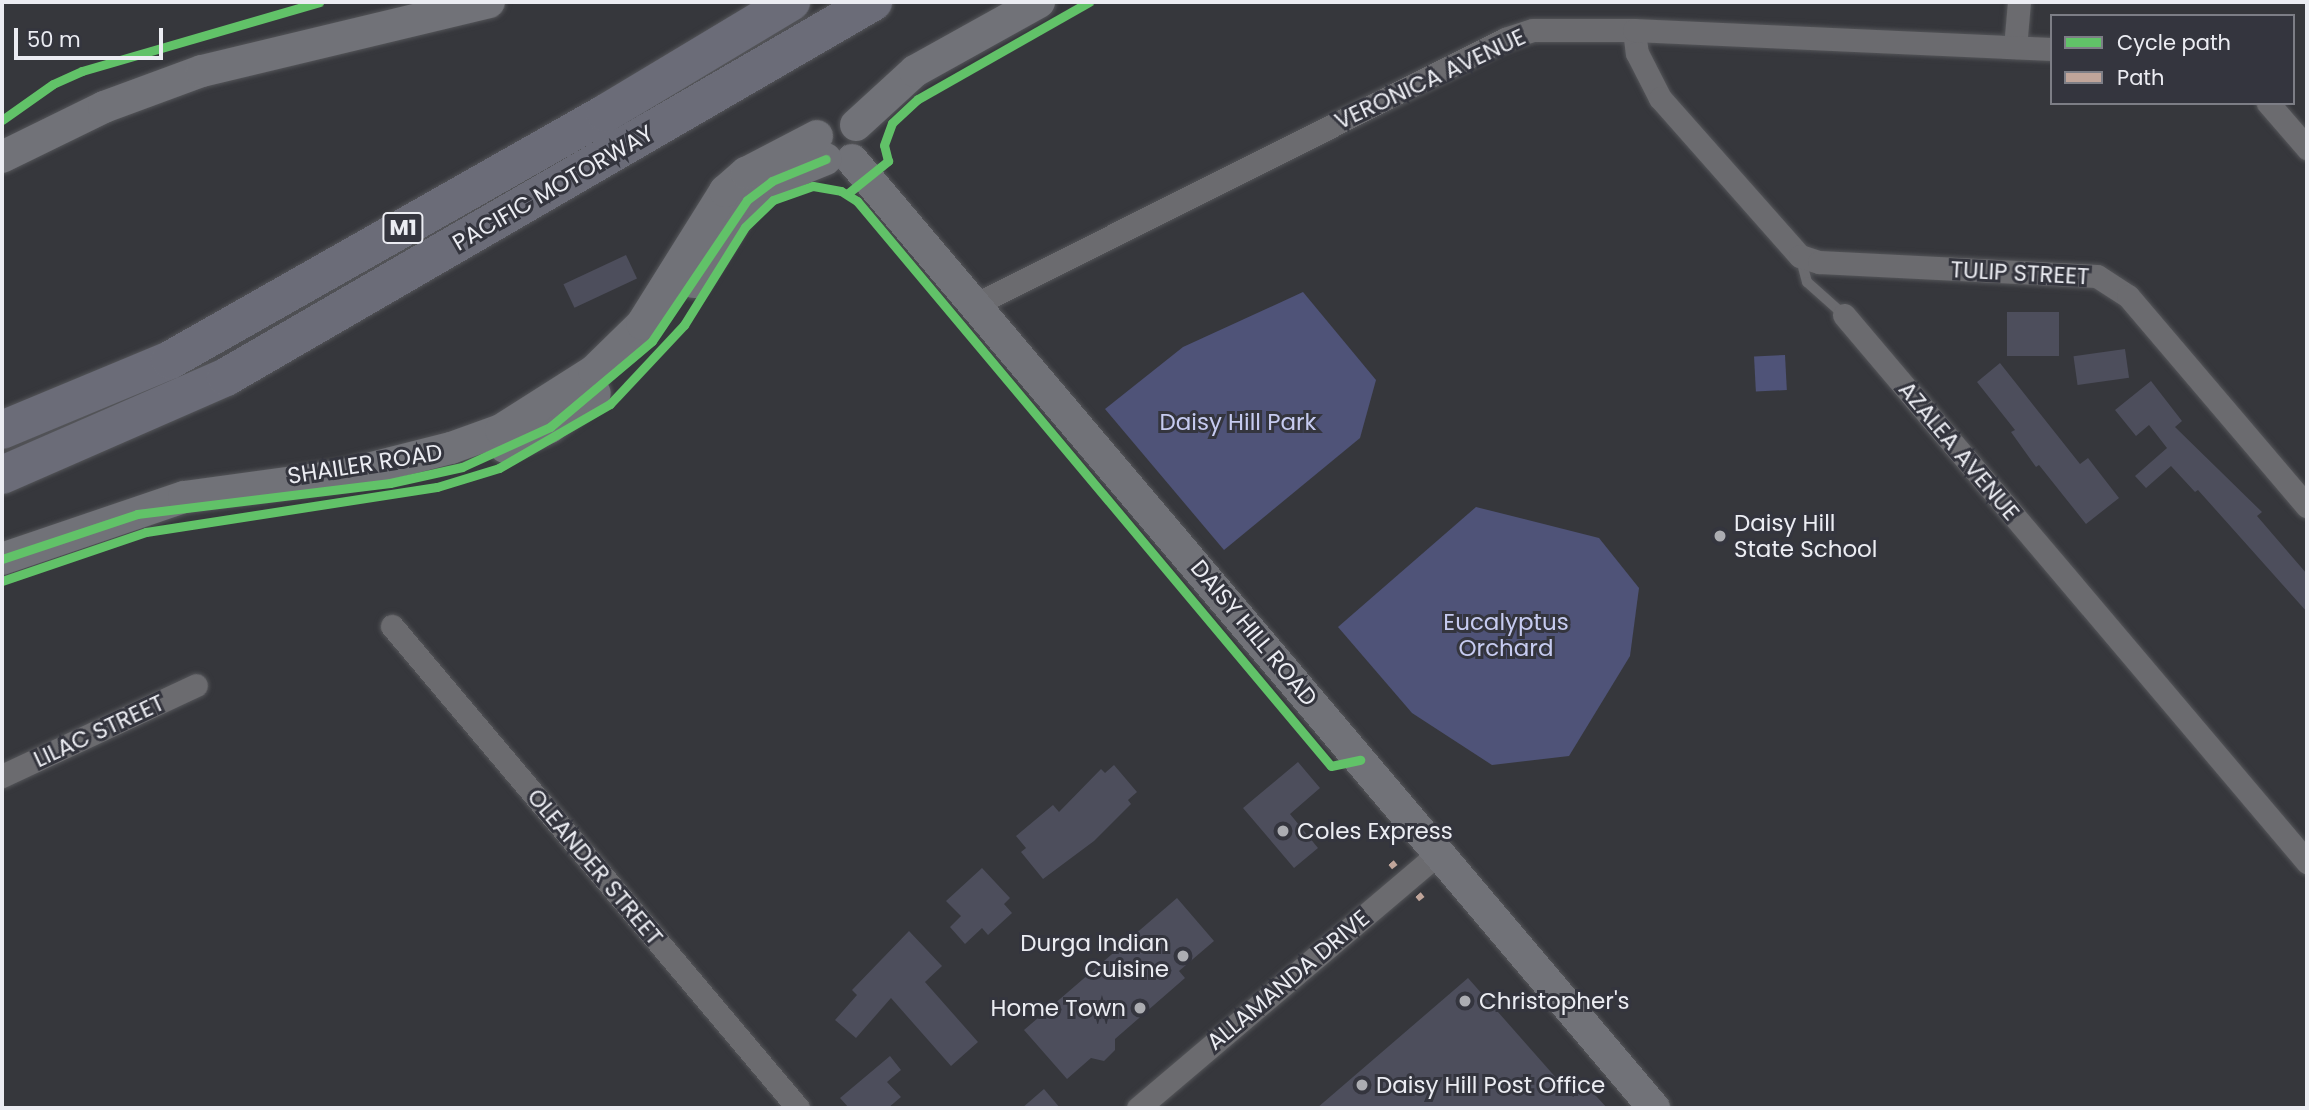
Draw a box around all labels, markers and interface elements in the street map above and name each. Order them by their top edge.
scale bar [18,14,166,58]
legend [2050,14,2295,105]
street label: VERONICA AVENUE [1330,23,1530,135]
text: 50 m [27,25,81,54]
text: Cycle path [2117,28,2231,57]
text: Path [2117,63,2164,92]
street label: PACIFIC MOTORWAY [448,119,658,257]
road number: M1 [382,210,424,246]
street label: TULIP STREET [1950,256,2090,290]
street label: AZALEA AVENUE [1893,376,2025,526]
park label: Daisy Hill Park [1160,408,1316,436]
street label: SHAILER ROAD [286,438,444,490]
place label: Daisy Hill State School [1734,509,1877,563]
marker: Daisy Hill State School [1712,528,1728,544]
street label: DAISY HILL ROAD [1185,554,1323,712]
park label: Eucalyptus Orchard [1443,608,1569,662]
street label: LILAC STREET [29,689,169,773]
street label: OLEANDER STREET [522,783,668,951]
place label: Coles Express [1297,817,1453,845]
marker: Coles Express [1275,823,1291,839]
street label: ALLAMANDA DRIVE [1201,904,1375,1056]
place label: Durga Indian Cuisine [1020,929,1169,983]
marker: Durga Indian Cuisine [1175,948,1191,964]
place label: Christopher's [1479,987,1630,1015]
marker: Christopher's [1457,993,1473,1009]
place label: Home Town [991,994,1126,1022]
marker: Home Town [1132,1000,1148,1016]
place label: Daisy Hill Post Office [1376,1071,1605,1099]
marker: Daisy Hill Post Office [1354,1077,1370,1093]

